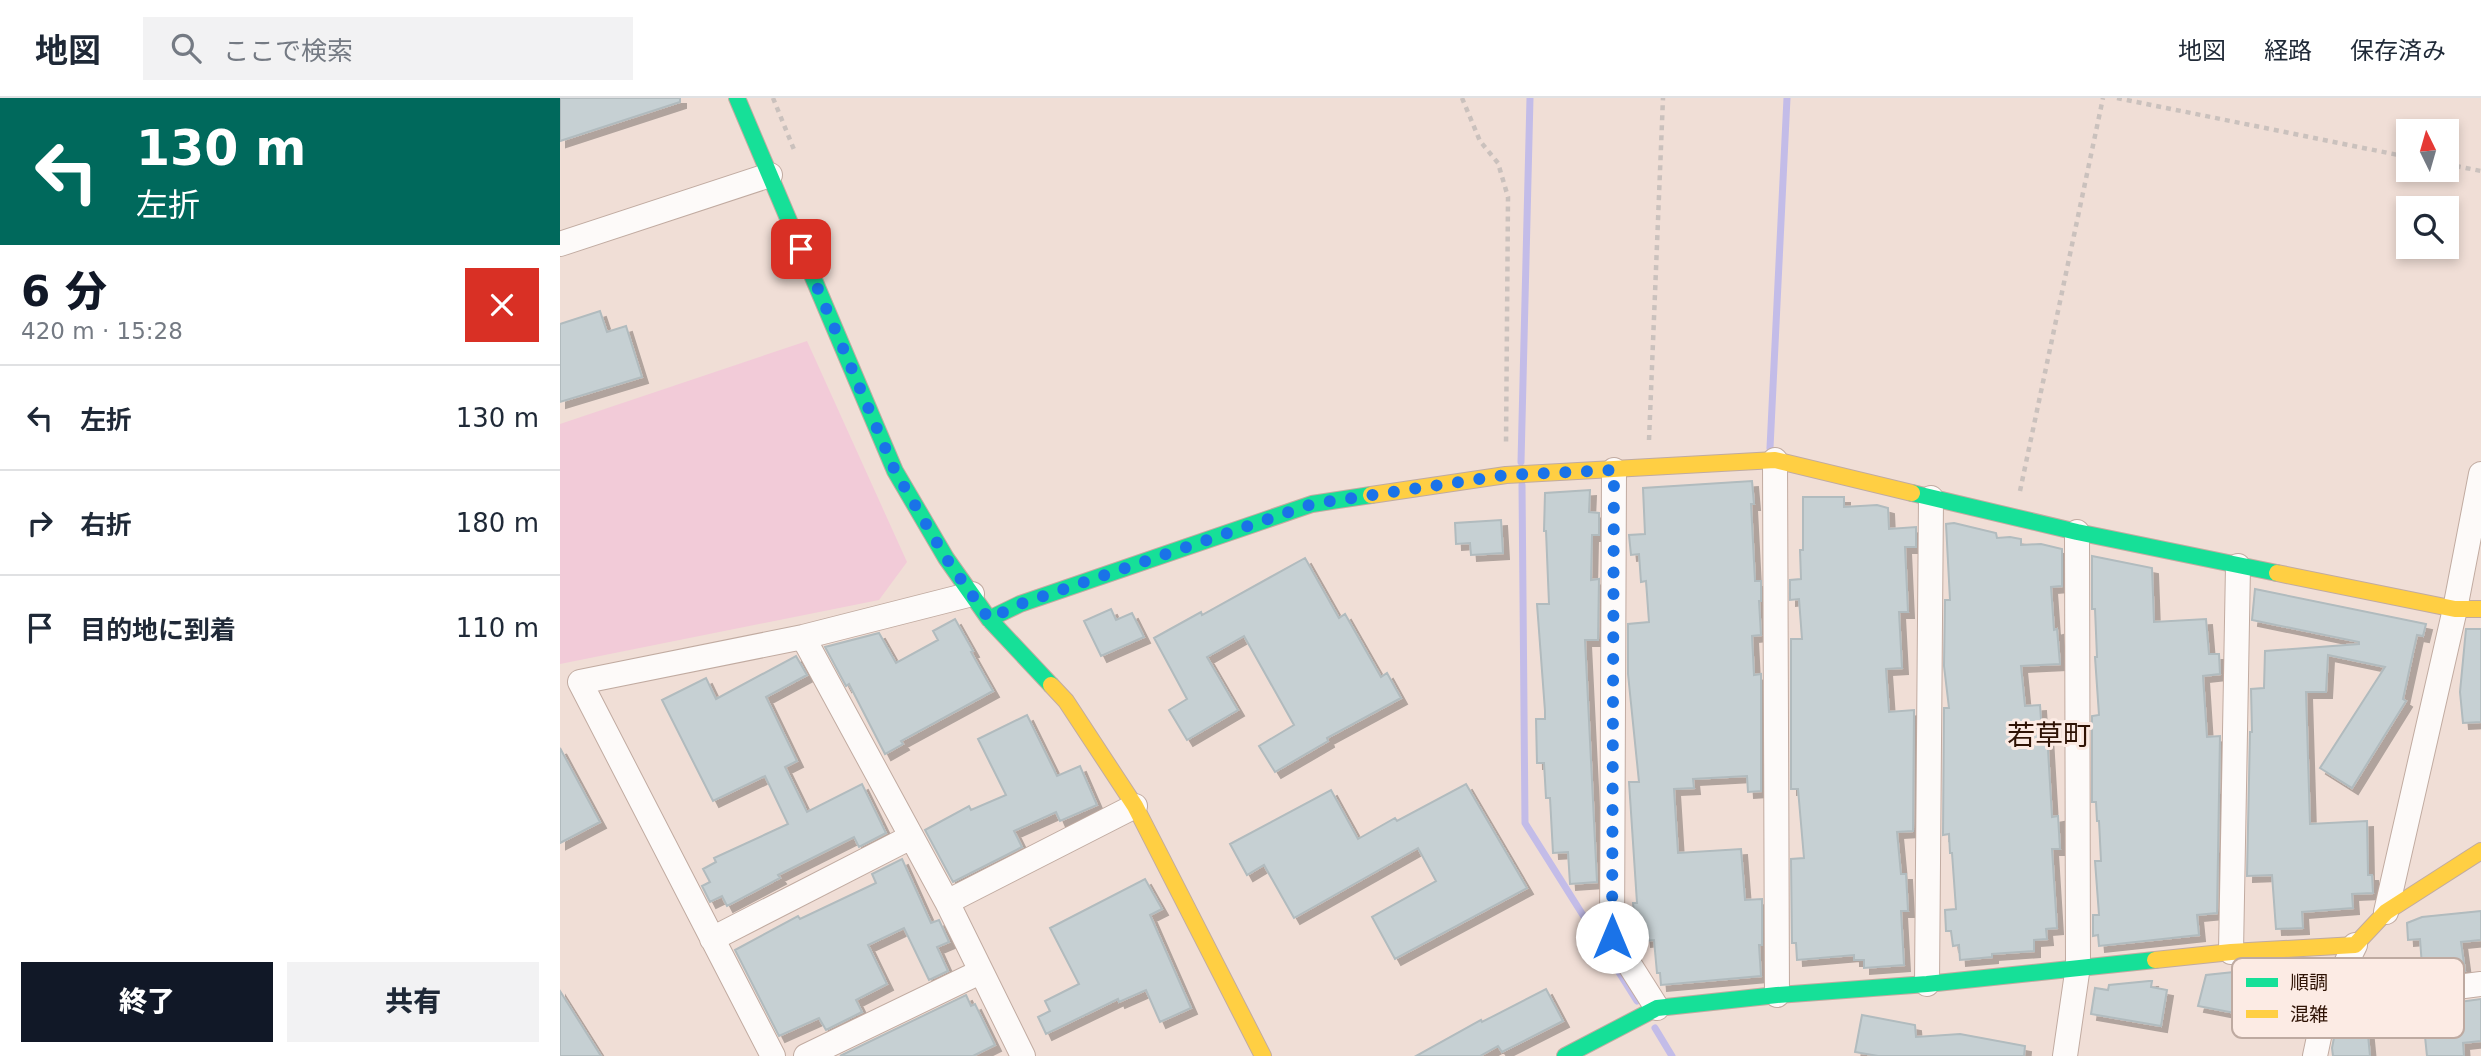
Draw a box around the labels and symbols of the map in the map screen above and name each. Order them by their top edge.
north arrow [2396,119,2459,182]
pin [771,219,831,279]
district label: 若草町 [2007,719,2091,752]
position arrow [1575,900,1649,974]
legend [2232,958,2464,1038]
text: 順調 [2290,971,2328,993]
text: 混雑 [2290,1003,2328,1025]

